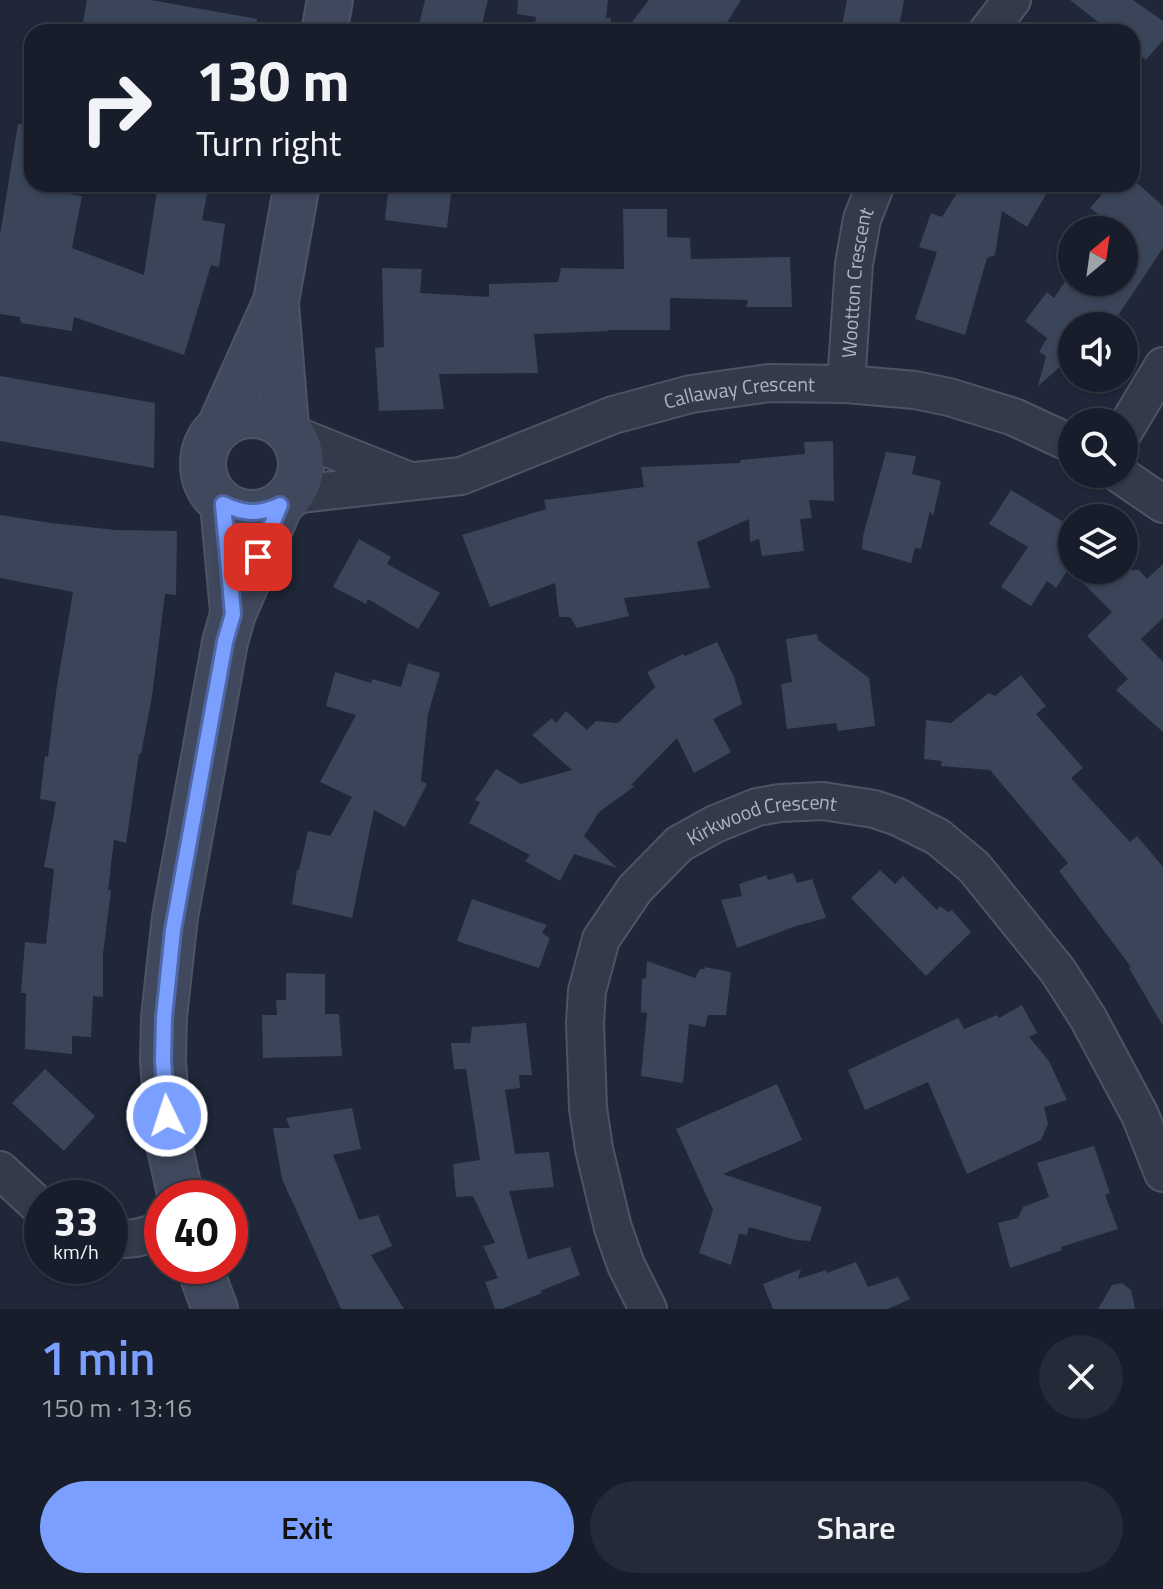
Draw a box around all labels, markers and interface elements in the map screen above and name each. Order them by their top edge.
text: 130 m [196,38,349,123]
icon: right [64,56,168,160]
text: Turn right [196,115,341,170]
street label: Wootton Crescent [832,202,881,359]
north arrow [1058,216,1138,296]
map controls [1058,216,1138,584]
button: sound [1058,312,1138,392]
street label: Callaway Crescent [660,368,815,416]
button: search [1058,408,1138,488]
button: layers [1058,504,1138,584]
pin [224,523,292,591]
icon: arrive [236,535,280,579]
street label: Kirkwood Crescent [680,785,839,853]
position arrow [125,1074,209,1158]
speed limit sign: 40 [144,1180,248,1284]
text: 33 [54,1191,98,1252]
text: km/h [53,1236,99,1267]
text: 1 min [40,1321,155,1394]
button: close [1039,1335,1123,1419]
text: 150 m · 13:16 [40,1388,192,1427]
button: Exit [40,1481,574,1573]
button: Share [590,1481,1123,1573]

